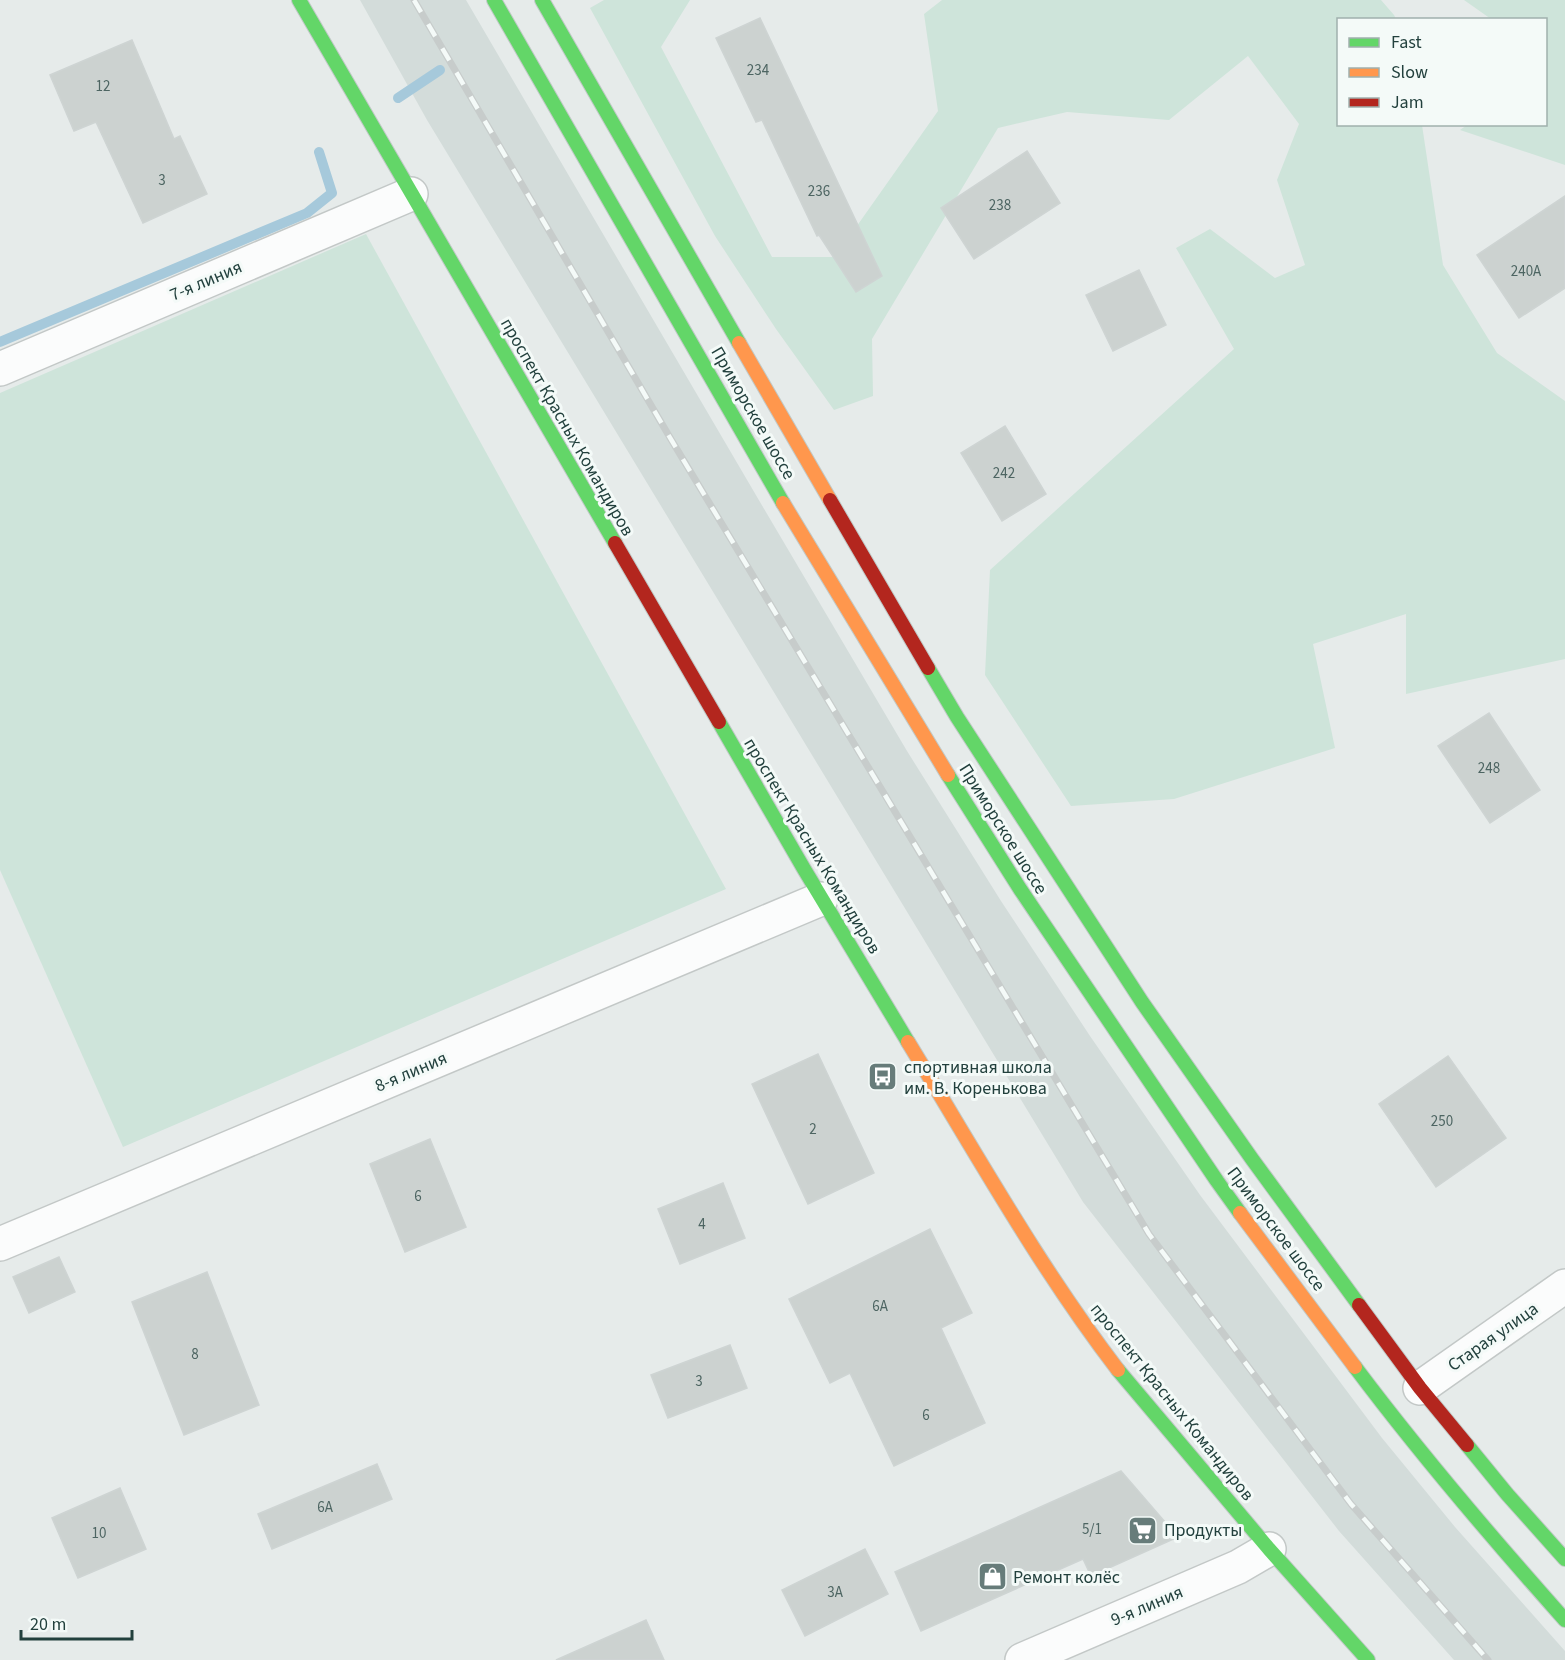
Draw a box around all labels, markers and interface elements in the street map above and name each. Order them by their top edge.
legend [1337,18,1547,126]
text: Fast [1391,30,1422,55]
house number: 234 [747,60,770,81]
text: Slow [1391,60,1428,85]
house number: 12 [96,76,110,97]
text: Jam [1391,90,1424,115]
house number: 3 [158,170,166,191]
house number: 236 [808,181,830,202]
house number: 238 [989,195,1011,216]
street label: 7-я линия [166,255,246,307]
house number: 240А [1511,261,1542,282]
street label: проспект Красных Командиров [494,313,640,541]
street label: Приморское шоссе [705,342,801,484]
house number: 242 [993,463,1015,484]
street label: проспект Красных Командиров [737,733,887,959]
house number: 248 [1478,758,1500,779]
street label: Приморское шоссе [953,759,1053,899]
street label: 8-я линия [371,1046,451,1098]
place label: спортивная школа им. В. Коренькова [904,1055,1052,1101]
bus stop icon: спортивная школа им. В. Коренькова [867,1061,899,1093]
house number: 250 [1431,1111,1453,1132]
house number: 2 [809,1119,817,1140]
street label: Приморское шоссе [1221,1162,1331,1296]
house number: 6 [414,1186,422,1207]
house number: 4 [698,1214,706,1235]
house number: 6А [872,1296,889,1317]
street label: Старая улица [1443,1296,1543,1378]
street label: проспект Красных Командиров [1084,1298,1260,1506]
house number: 8 [191,1344,199,1365]
house number: 3 [695,1371,703,1392]
house number: 6 [922,1405,930,1426]
house number: 6А [317,1497,334,1518]
supermarket icon: Продукты [1127,1514,1159,1546]
place label: Продукты [1164,1518,1242,1543]
house number: 5/1 [1082,1519,1102,1540]
house number: 10 [92,1523,106,1544]
shop icon: Ремонт колёс [976,1561,1008,1593]
place label: Ремонт колёс [1013,1565,1120,1590]
street label: 9-я линия [1107,1580,1187,1632]
house number: 3А [827,1582,844,1603]
scale bar [21,1603,132,1641]
text: 20 m [30,1612,66,1637]

